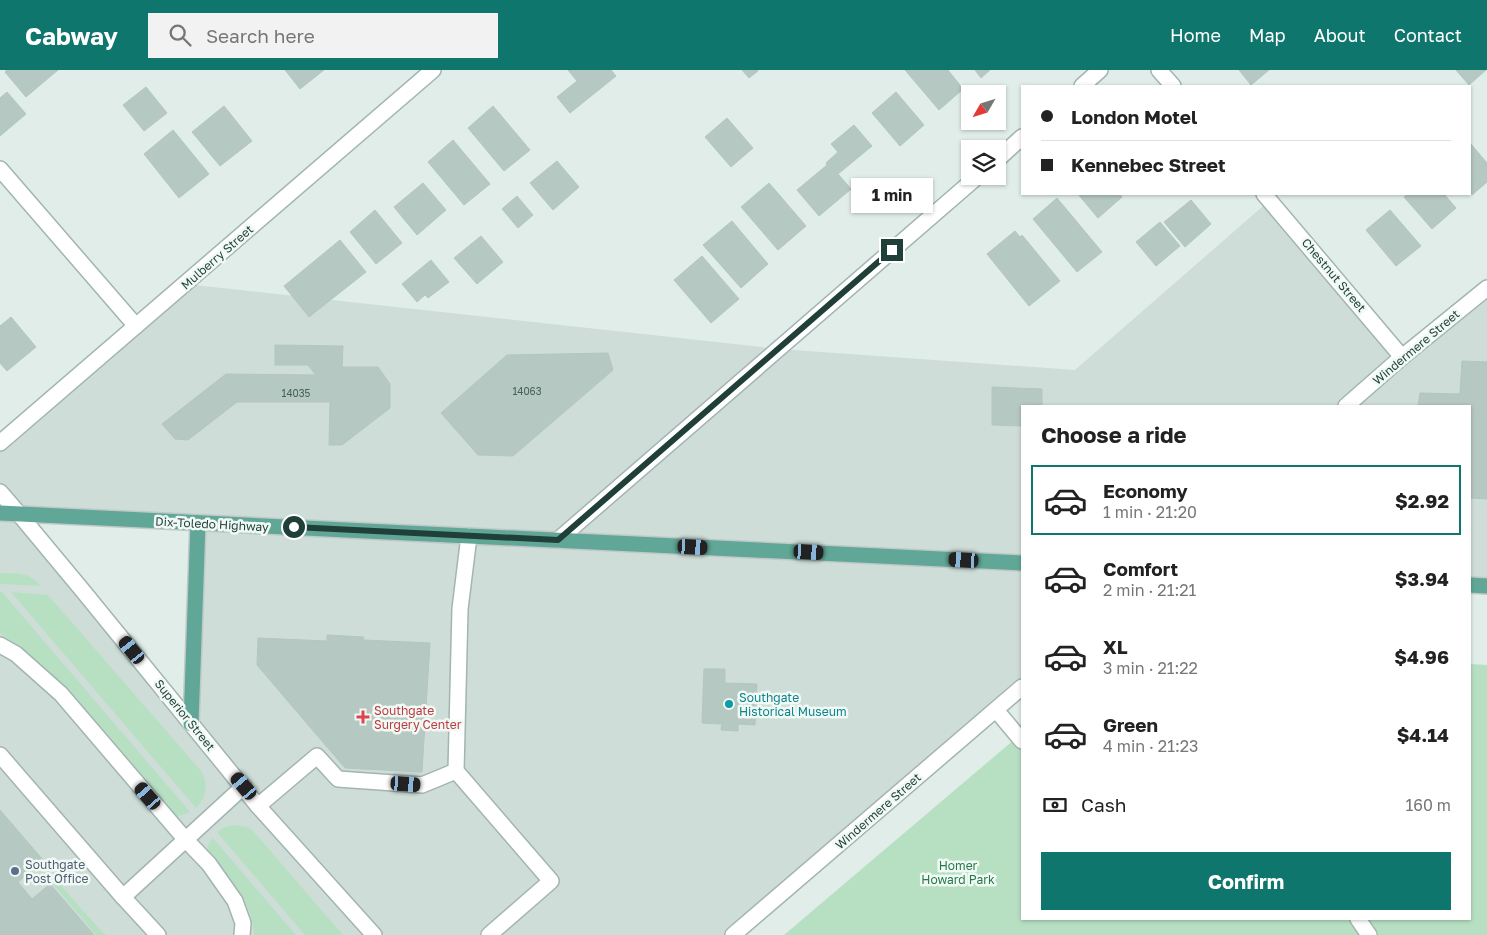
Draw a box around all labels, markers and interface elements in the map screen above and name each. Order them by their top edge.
search box [148,13,498,58]
text: Cabway [25,21,118,50]
icon: search [166,21,194,49]
text: Search here [206,24,315,47]
text: Home [1170,24,1221,46]
text: Map [1249,24,1286,46]
text: About [1314,24,1366,46]
text: Contact [1394,24,1462,46]
north arrow [961,85,1006,130]
map controls [961,85,1006,185]
text: London Motel [1071,105,1197,128]
button: layers [961,140,1006,185]
text: Kennebec Street [1071,153,1226,176]
callout: 1 min [851,178,933,212]
text: 1 min [872,185,912,205]
street label: Mulberry Street [178,221,256,292]
street label: Chestnut Street [1299,235,1369,315]
route end [881,239,903,261]
street label: Windermere Street [1370,306,1463,388]
house number: 14063 [512,385,542,397]
house number: 14035 [282,387,311,399]
text: Choose a ride [1041,421,1187,448]
icon: car [1043,478,1088,523]
text: Economy [1103,479,1188,502]
text: $2.92 [1395,489,1449,512]
text: 1 min · 21:20 [1103,502,1197,522]
street label: Dix-Toledo Highway [155,514,269,534]
route start [283,516,305,538]
car [677,539,708,555]
car [793,544,824,560]
car [948,552,979,568]
icon: car [1043,556,1088,601]
text: Comfort [1103,557,1178,580]
text: $3.94 [1395,567,1449,590]
text: 2 min · 21:21 [1103,580,1196,600]
car [116,634,147,666]
icon: car [1043,634,1088,679]
text: XL [1103,635,1128,658]
text: $4.96 [1394,645,1449,668]
text: 3 min · 21:22 [1103,658,1198,678]
street label: Superior Street [152,676,219,754]
place label: Southgate Historical Museum [739,690,847,719]
marker: Southgate Historical Museum [723,698,735,710]
place label: Southgate Surgery Center [374,703,462,732]
marker: Southgate Surgery Center [356,710,370,724]
icon: car [1043,712,1088,757]
text: Green [1103,713,1158,736]
text: $4.14 [1397,723,1449,746]
text: 4 min · 21:23 [1103,736,1198,756]
car [228,770,259,802]
street label: Windermere Street [832,770,924,852]
car [390,775,421,793]
car [132,780,163,812]
icon: cash [1041,791,1069,819]
text: Cash [1081,793,1126,816]
text: 160 m [1405,795,1451,815]
button: Confirm [1041,852,1451,910]
place label: Southgate Post Office [25,857,89,886]
park label: Homer Howard Park [921,858,995,887]
marker: Southgate Post Office [9,865,21,877]

